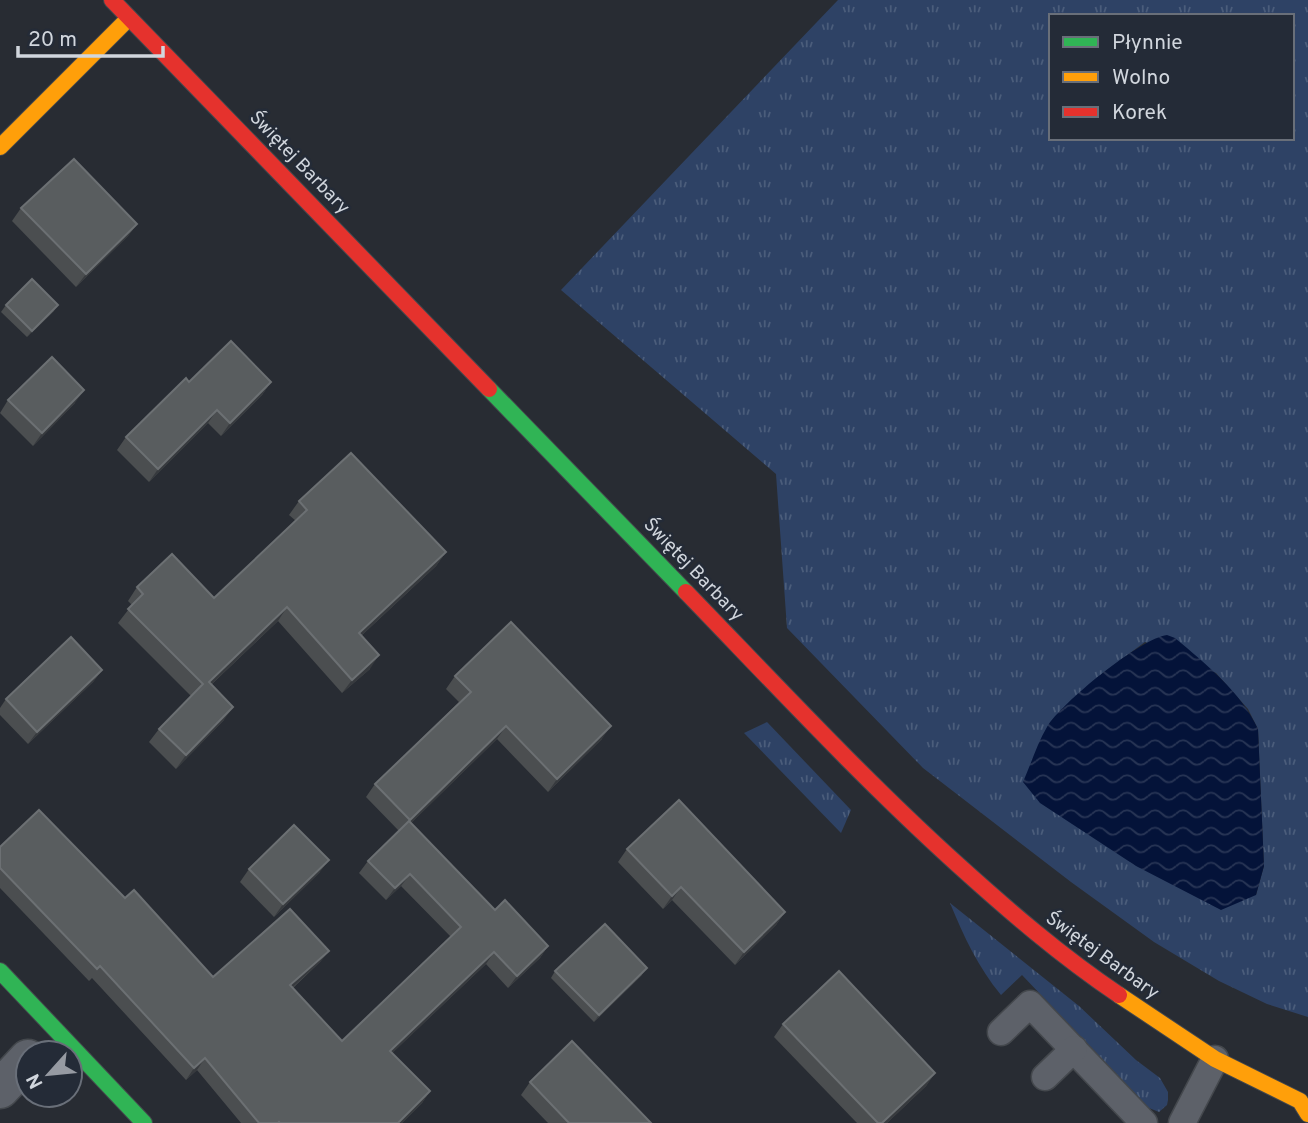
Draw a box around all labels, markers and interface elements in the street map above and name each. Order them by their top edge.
scale bar [18,14,163,58]
legend [1049,14,1294,140]
text: 20 m [28,27,77,54]
text: Płynnie [1112,30,1183,57]
text: Wolno [1112,65,1170,92]
text: Korek [1112,100,1167,127]
street label: Świętej Barbary [244,106,355,220]
street label: Świętej Barbary [638,513,749,627]
street label: Świętej Barbary [1040,906,1164,1005]
north arrow [14,1039,84,1109]
text: N [22,1069,49,1092]

